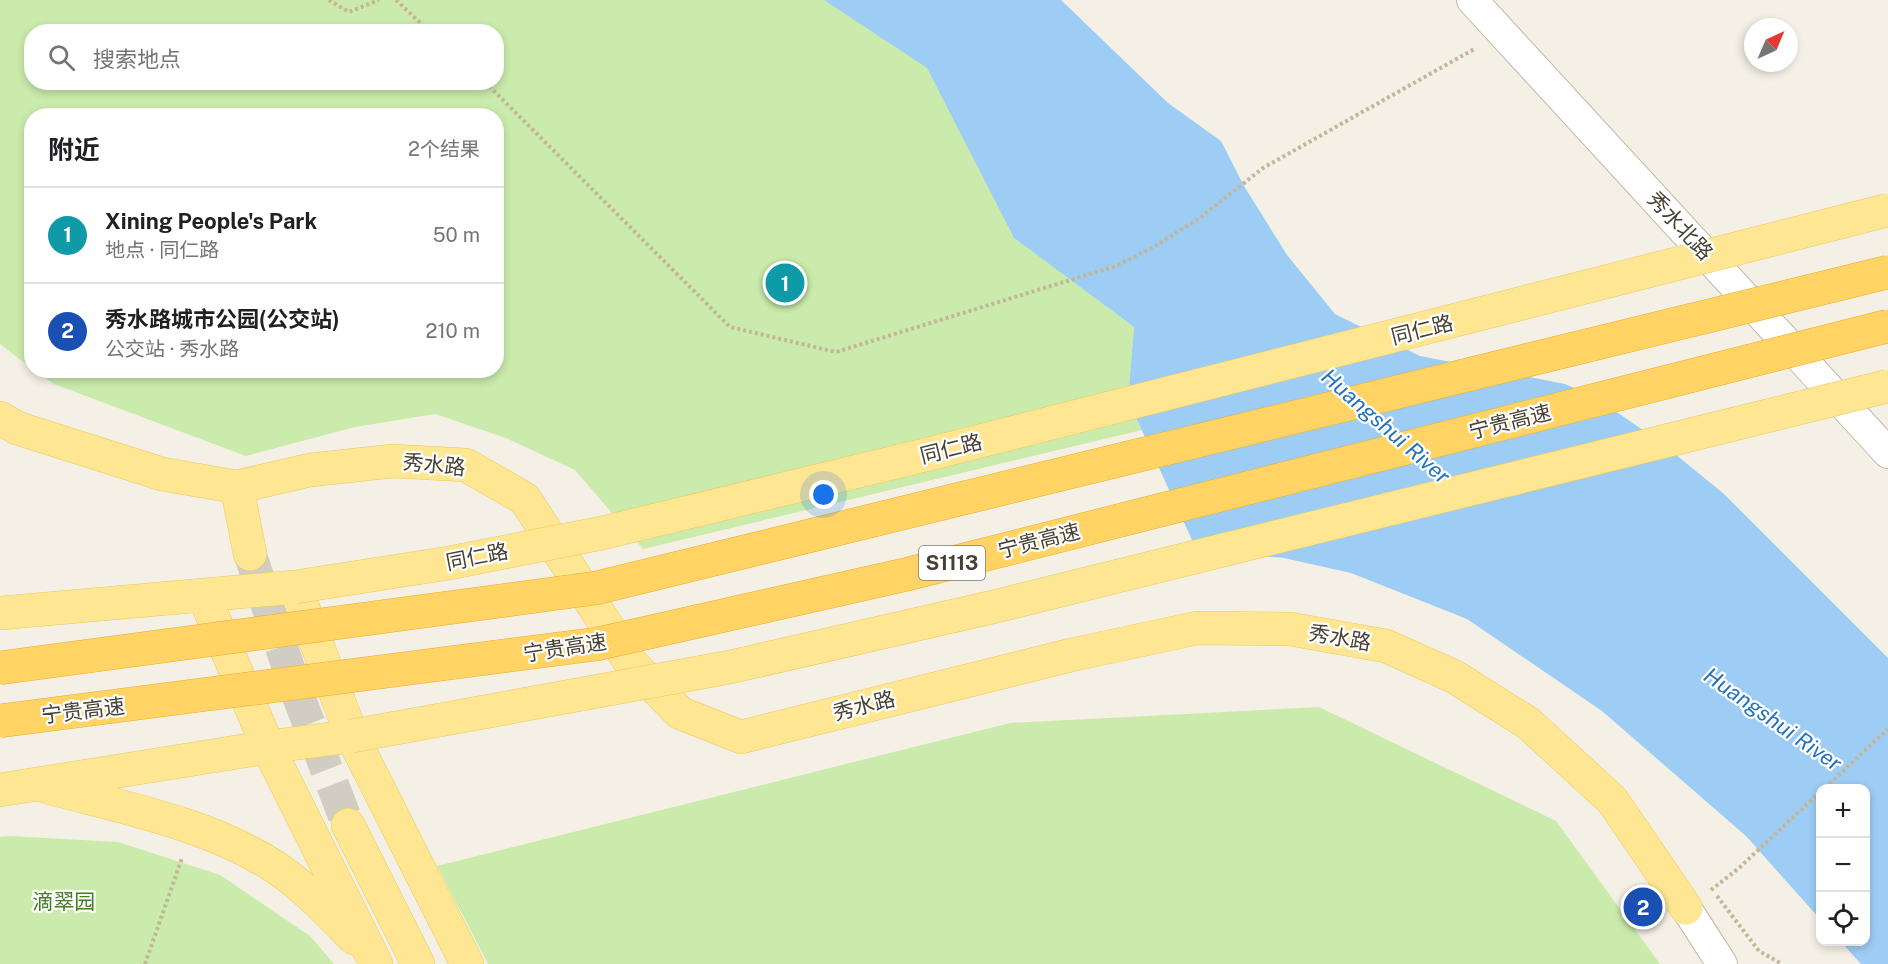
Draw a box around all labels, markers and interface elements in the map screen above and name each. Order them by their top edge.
north arrow [1744,18,1798,72]
search box [24,24,504,90]
icon: search [45,41,78,74]
text: 搜索地点 [93,46,181,72]
text: 附近 [48,134,100,165]
text: 2个结果 [408,137,480,161]
street label: 秀水北路 [1643,186,1718,265]
text: Xining People's Park [105,208,317,234]
text: 1 [63,223,72,247]
text: 50 m [433,223,480,247]
text: 地点 · 同仁路 [105,238,219,262]
pin: 1 [766,260,804,306]
text: 秀水路城市公园(公交站) [105,306,340,332]
street label: 同仁路 [1388,310,1455,349]
text: 2 [61,319,74,343]
text: 210 m [426,319,480,343]
text: 公交站 · 秀水路 [105,337,239,361]
water label: Huangshui River [1316,363,1456,489]
street label: 宁贵高速 [1466,399,1554,444]
street label: 同仁路 [917,429,984,468]
street label: 秀水路 [401,449,467,480]
your location [809,480,838,509]
street label: 宁贵高速 [995,518,1083,563]
street label: 同仁路 [444,538,510,575]
road number: S1113 [919,546,985,580]
street label: 秀水路 [1307,620,1373,655]
street label: 宁贵高速 [521,629,608,666]
water label: Huangshui River [1699,662,1847,776]
street label: 秀水路 [830,686,897,725]
street label: 宁贵高速 [40,693,126,728]
map controls [1816,784,1870,946]
button: + [1816,784,1870,838]
button: − [1816,838,1870,892]
pin: 2 [1624,884,1662,930]
park label: 滴翠园 [33,889,96,914]
button: locate [1816,892,1870,946]

